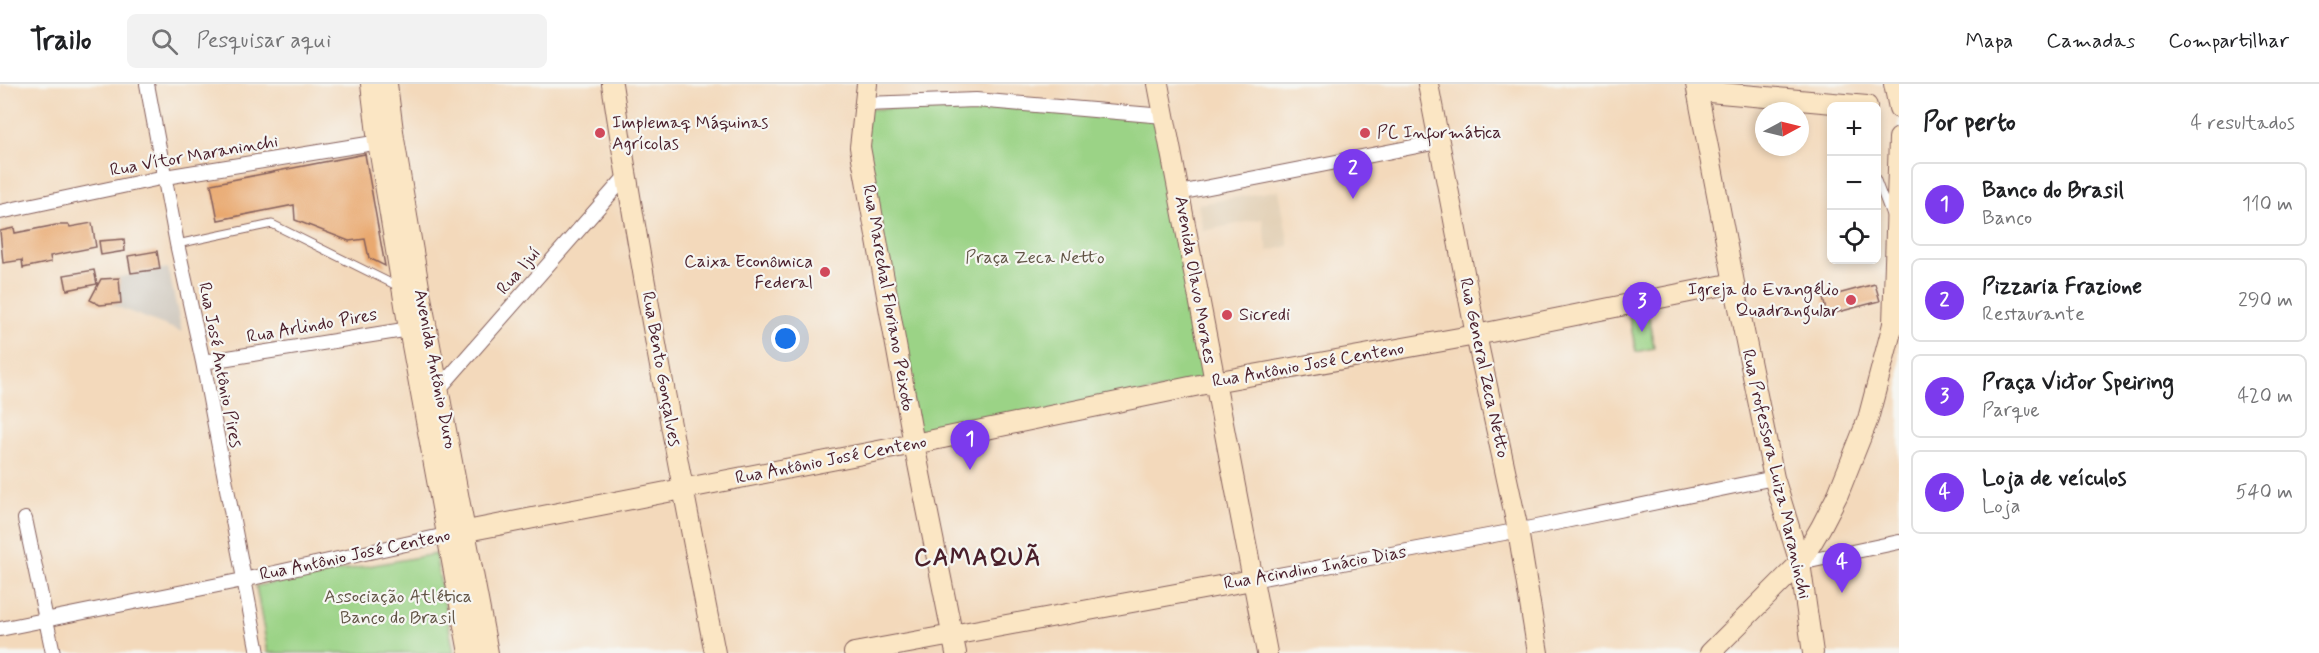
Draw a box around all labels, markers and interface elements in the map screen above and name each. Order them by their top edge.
search box [127,14,547,68]
text: Trailo [30,23,91,60]
icon: search [148,25,181,58]
text: Pesquisar aqui [196,27,331,55]
text: Mapa [1965,27,2013,55]
text: Camadas [2046,27,2135,55]
text: Compartilhar [2168,27,2289,55]
north arrow [1755,102,1809,156]
map controls [1827,102,1881,264]
button: + [1827,102,1881,156]
text: Por perto [1923,106,2016,140]
text: 4 resultados [2191,110,2295,137]
place label: Implemaq Máquinas Agrícolas [612,111,768,156]
place label: PC Informática [1377,121,1502,147]
marker: Implemaq Máquinas Agrícolas [593,126,607,140]
marker: PC Informática [1358,126,1372,140]
street label: Rua Vítor Maraninchi [108,129,280,183]
pin: 2 [1334,150,1372,199]
button: − [1827,156,1881,210]
text: Banco do Brasil [1982,177,2124,205]
street label: Rua Marechal Floriano Peixoto [856,183,920,413]
text: 1 [1940,191,1949,218]
text: 110 m [2242,191,2293,218]
street label: Avenida Olavo Moraes [1168,194,1222,366]
text: Banco [1982,205,2032,232]
button: locate [1827,210,1881,264]
street label: Rua Ijuí [491,242,547,300]
park label: Praça Zeca Netto [965,246,1105,270]
place label: Caixa Econômica Federal [684,250,813,295]
marker: Caixa Econômica Federal [818,265,832,279]
text: Pizzaria Frazione [1982,273,2142,301]
street label: Rua General Zeca Netto [1453,276,1515,460]
place label: Igreja do Evangélio Quadrangular [1688,278,1839,325]
street label: Rua José Antônio Pires [192,280,248,450]
pin: 3 [1622,282,1662,332]
street label: Avenida Antônio Duro [408,287,462,451]
text: 2 [1940,287,1949,314]
text: 290 m [2238,287,2293,314]
street label: Rua Bento Gonçalves [636,290,686,448]
marker: Igreja do Evangélio Quadrangular [1844,293,1858,307]
text: Restaurante [1982,301,2085,328]
street label: Rua Arlindo Pires [245,303,379,349]
place label: Sicredi [1239,303,1290,327]
marker: Sicredi [1220,308,1234,322]
your location [771,324,800,353]
street label: Rua Antônio José Centeno [1210,336,1406,394]
street label: Rua Professora Luiza Maraninchi [1736,347,1816,601]
text: Praça Victor Speiring [1982,369,2174,397]
text: 3 [1940,383,1949,410]
text: 420 m [2237,383,2293,410]
text: Parque [1982,397,2040,424]
pin: 1 [950,420,990,470]
street label: Rua Antônio José Centeno [733,430,929,490]
text: Loja de veículos [1982,465,2127,493]
text: 4 [1939,479,1950,506]
text: 540 m [2236,479,2293,506]
text: Loja [1982,493,2020,520]
street label: Rua Antônio José Centeno [257,523,453,587]
street label: Rua Acindino Inácio Dias [1222,540,1408,596]
district label: CAMAQUÃ [914,543,1042,574]
pin: 4 [1822,544,1862,593]
park label: Associação Atlética Banco do Brasil [324,585,472,630]

